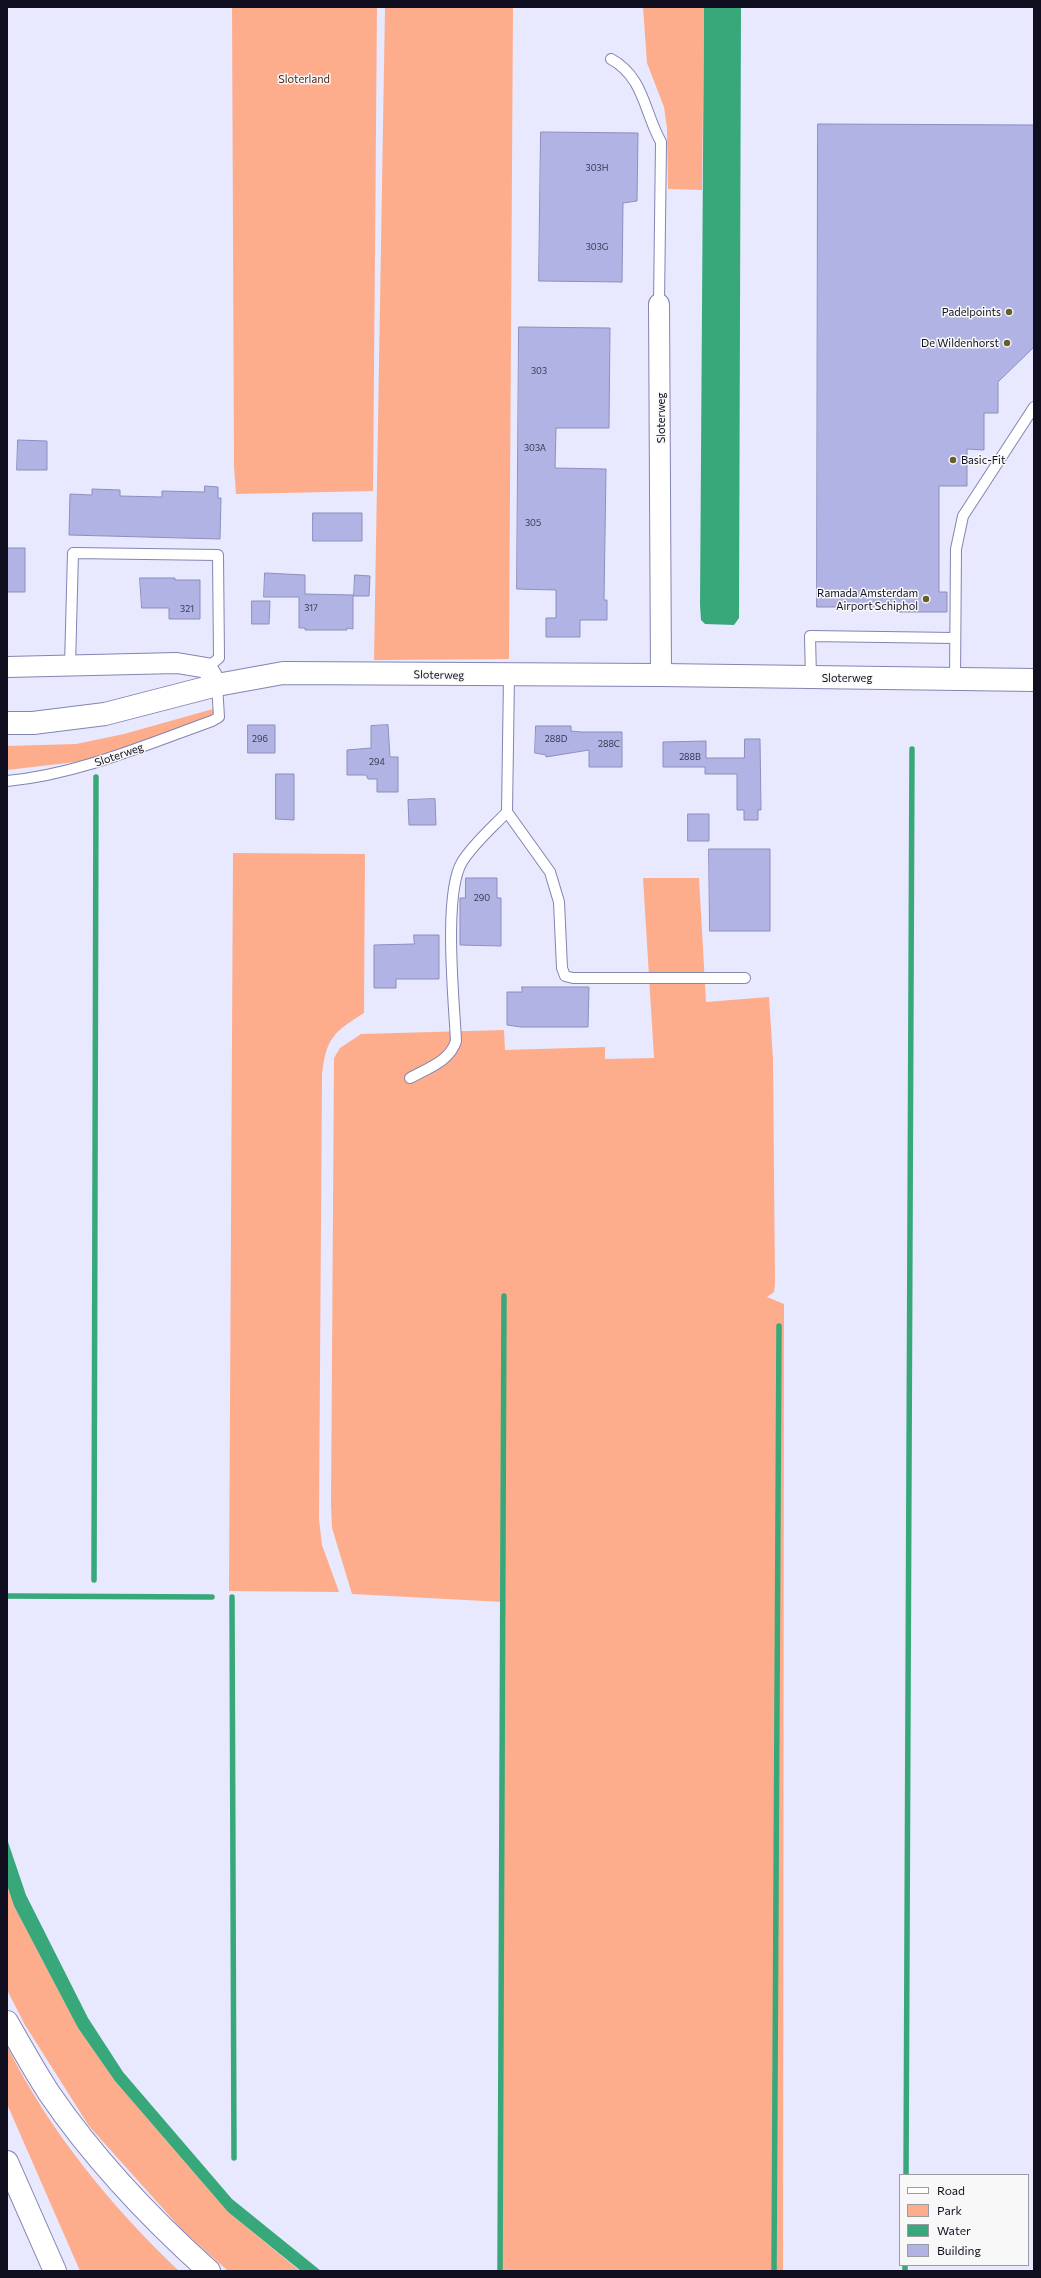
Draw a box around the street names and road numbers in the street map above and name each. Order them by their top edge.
street label: Sloterweg [654,393,668,443]
street label: Sloterweg [414,668,464,682]
street label: Sloterweg [822,671,872,685]
street label: Sloterweg [93,740,145,770]

